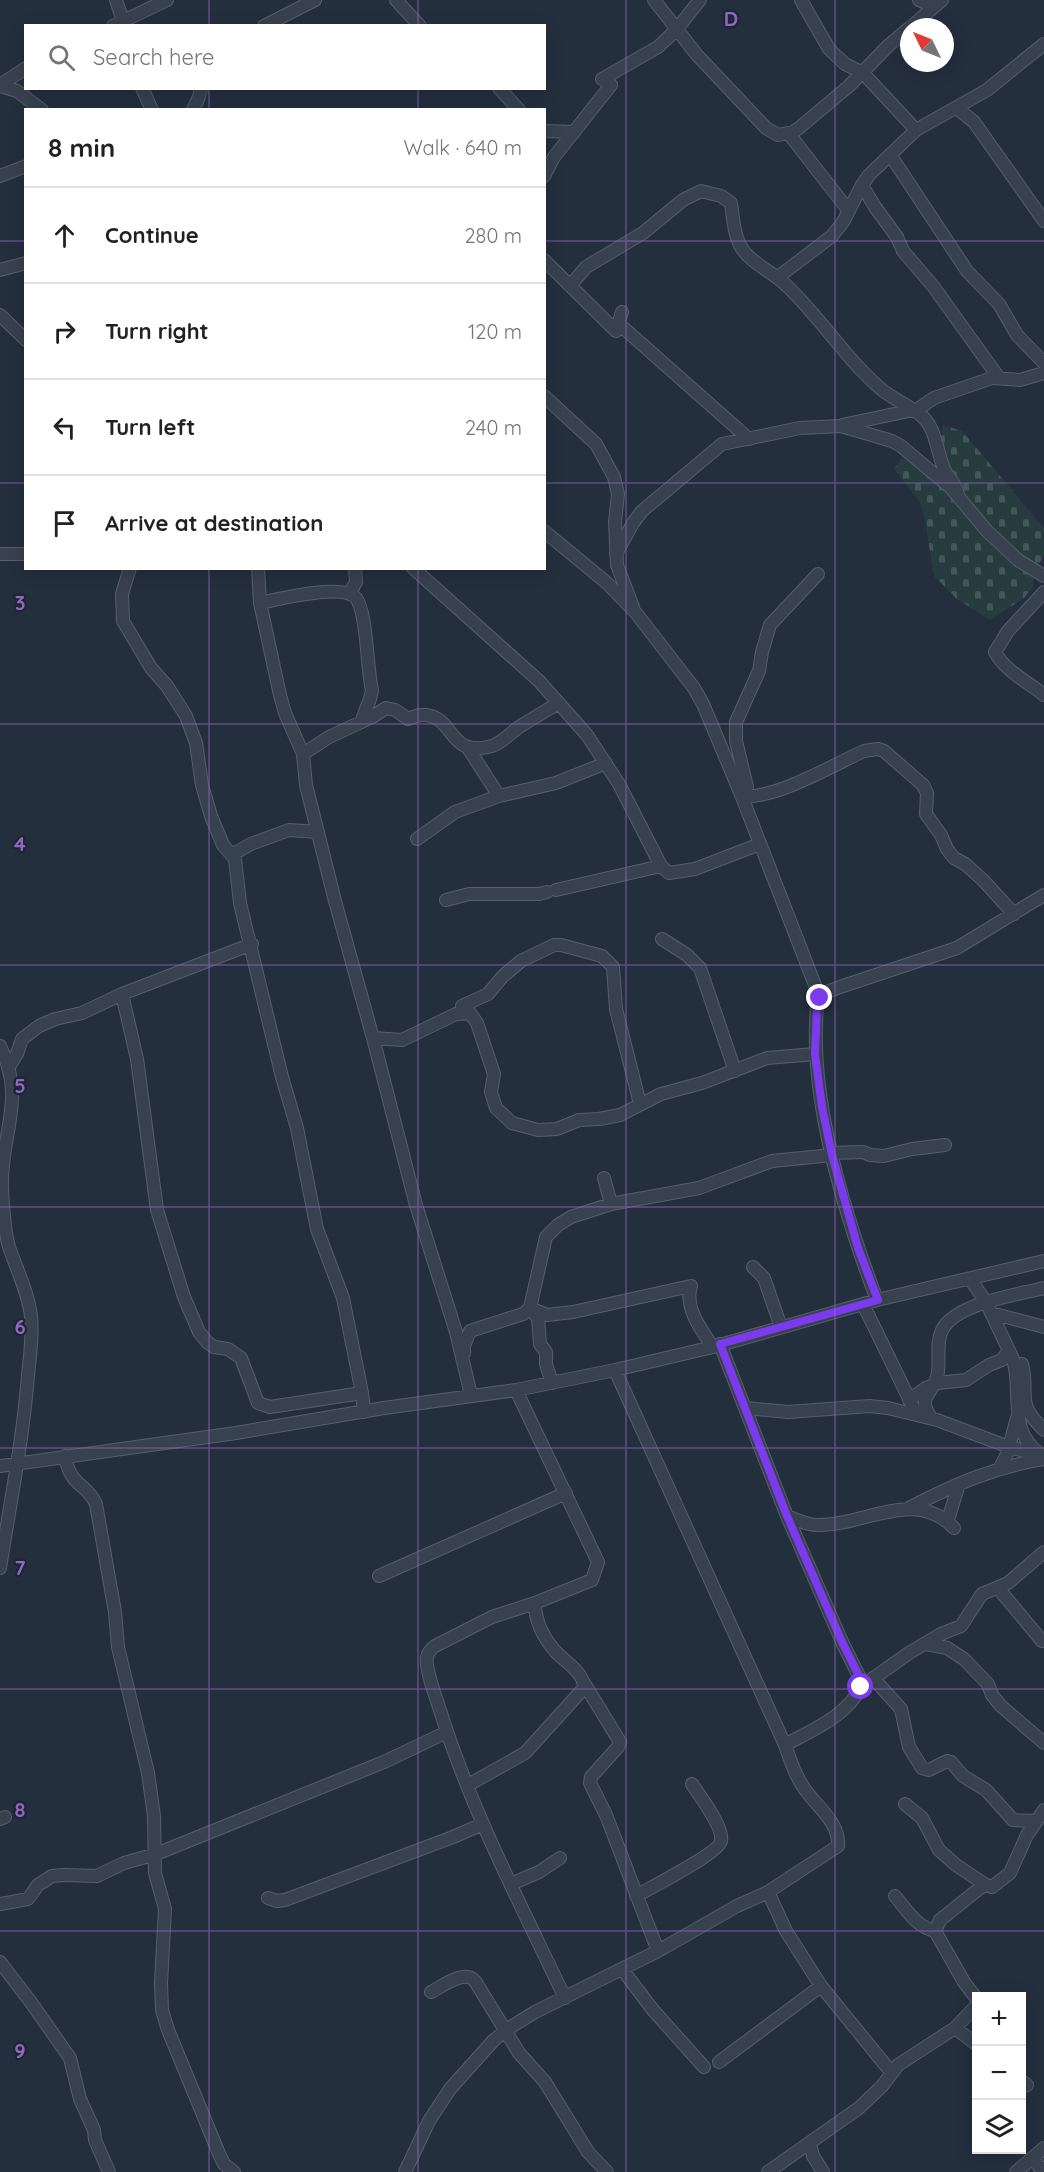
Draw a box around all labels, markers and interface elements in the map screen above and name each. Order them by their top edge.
text: D [724,6,738,31]
north arrow [900,18,954,72]
search box [24,24,546,90]
icon: search [45,41,78,74]
text: Search here [93,43,214,71]
text: 8 min [48,131,115,164]
text: Walk · 640 m [403,135,522,160]
icon: ahead [48,219,81,252]
text: Continue [105,221,199,249]
text: 280 m [465,223,522,248]
icon: right [48,315,81,348]
text: Turn right [105,317,209,345]
text: 120 m [468,319,522,344]
icon: left [48,411,81,444]
text: Turn left [105,413,195,441]
text: 240 m [465,415,522,440]
icon: arrive [48,507,81,540]
text: Arrive at destination [105,509,323,537]
text: 3 [15,590,25,615]
text: 4 [14,831,26,856]
route end [806,984,832,1010]
text: 5 [14,1073,26,1098]
text: 6 [14,1314,26,1339]
text: 7 [15,1555,26,1580]
route start [847,1673,873,1699]
text: 8 [15,1797,26,1822]
map controls [972,1992,1026,2154]
button: + [972,1992,1026,2046]
text: 9 [14,2038,26,2063]
button: − [972,2046,1026,2100]
button: layers [972,2100,1026,2154]

